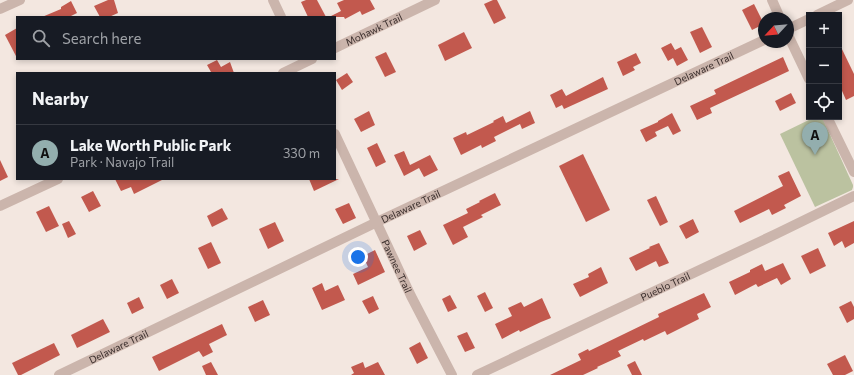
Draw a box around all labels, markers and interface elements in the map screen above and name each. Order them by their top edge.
street label: Mohawk Trail [343,11,404,48]
north arrow [758,12,794,48]
map controls [806,12,842,120]
button: + [806,12,842,48]
search box [16,16,336,60]
icon: search [30,27,52,49]
text: Search here [62,29,141,47]
button: − [806,48,842,84]
street label: Delaware Trail [672,49,735,87]
button: locate [806,84,842,120]
text: Nearby [32,88,89,109]
pin: A [802,122,828,155]
text: Lake Worth Public Park [70,136,231,154]
text: A [40,145,50,161]
text: 330 m [283,145,320,161]
text: Park · Navajo Trail [70,154,174,170]
street label: Delaware Trail [379,187,442,225]
street label: Pawnee Trail [379,238,415,295]
your location [348,247,368,267]
street label: Pueblo Trail [638,269,692,303]
street label: Delaware Trail [87,327,150,366]

